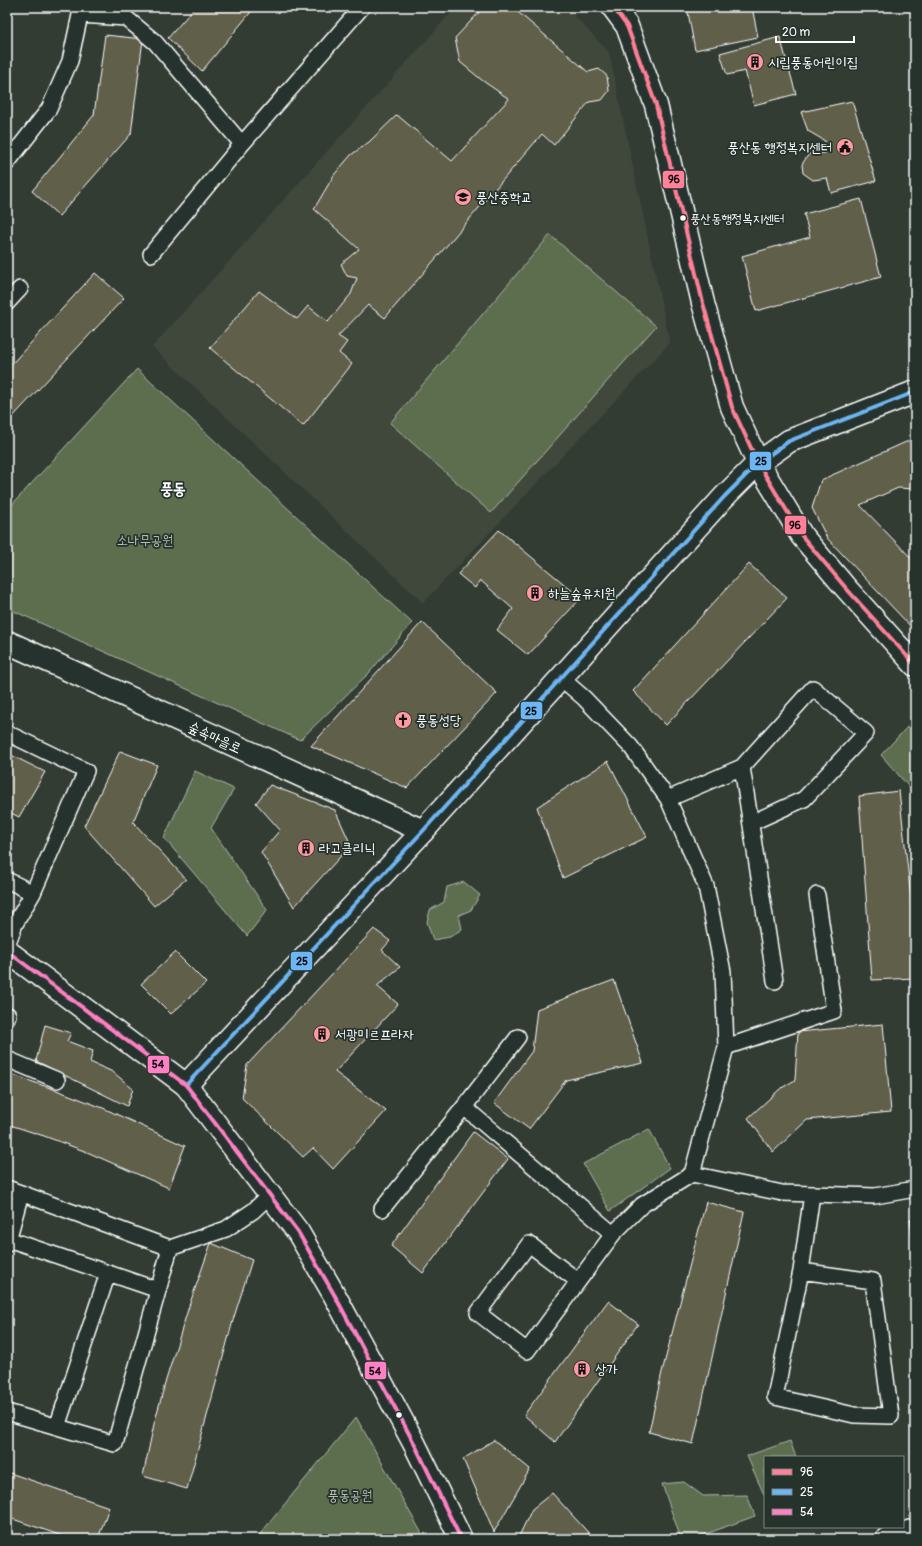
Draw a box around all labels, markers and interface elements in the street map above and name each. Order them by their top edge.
scale bar [776,18,854,44]
text: 20 m [782,25,811,40]
building icon: 시립풍동어린이집 [745,52,765,72]
place label: 시립풍동어린이집 [768,54,858,71]
public building icon: 풍산동 행정복지센터 [835,137,855,157]
place label: 풍산동 행정복지센터 [728,139,832,156]
line badge: 96 [662,170,685,189]
text: 96 [668,173,681,186]
school or university icon: 풍산중학교 [453,187,473,207]
place label: 풍산중학교 [476,189,532,206]
place label: 풍산동행정복지센터 [690,211,784,227]
marker: 풍산동행정복지센터 [678,213,688,223]
line badge: 25 [749,451,772,471]
text: 25 [755,455,767,468]
district label: 풍동 [160,479,186,499]
line badge: 96 [784,515,807,535]
text: 96 [789,519,802,532]
park label: 소나무공원 [117,532,173,549]
building icon: 하늘숲유치원 [525,583,545,603]
place label: 하늘숲유치원 [548,585,616,602]
line badge: 25 [520,701,543,720]
text: 25 [525,705,537,718]
church icon: 풍동성당 [393,710,413,730]
place label: 풍동성당 [416,712,462,729]
street label: 숲속마을로 [186,718,244,757]
building icon: 라고클리닉 [296,838,316,858]
place label: 라고클리닉 [319,840,375,857]
line badge: 25 [290,951,313,971]
text: 25 [296,955,308,968]
building icon: 서광미르프라자 [312,1024,332,1044]
place label: 서광미르프라자 [335,1026,415,1043]
line badge: 54 [147,1055,170,1074]
text: 54 [152,1058,165,1071]
building icon: 상가 [572,1359,592,1379]
line badge: 54 [364,1361,387,1380]
place label: 상가 [595,1361,618,1378]
text: 54 [369,1365,382,1378]
unlabelled marker [394,1410,404,1420]
legend [764,1456,904,1528]
text: 96 [800,1465,813,1480]
text: 25 [800,1485,813,1500]
park label: 풍동공원 [327,1487,373,1504]
text: 54 [800,1505,814,1520]

